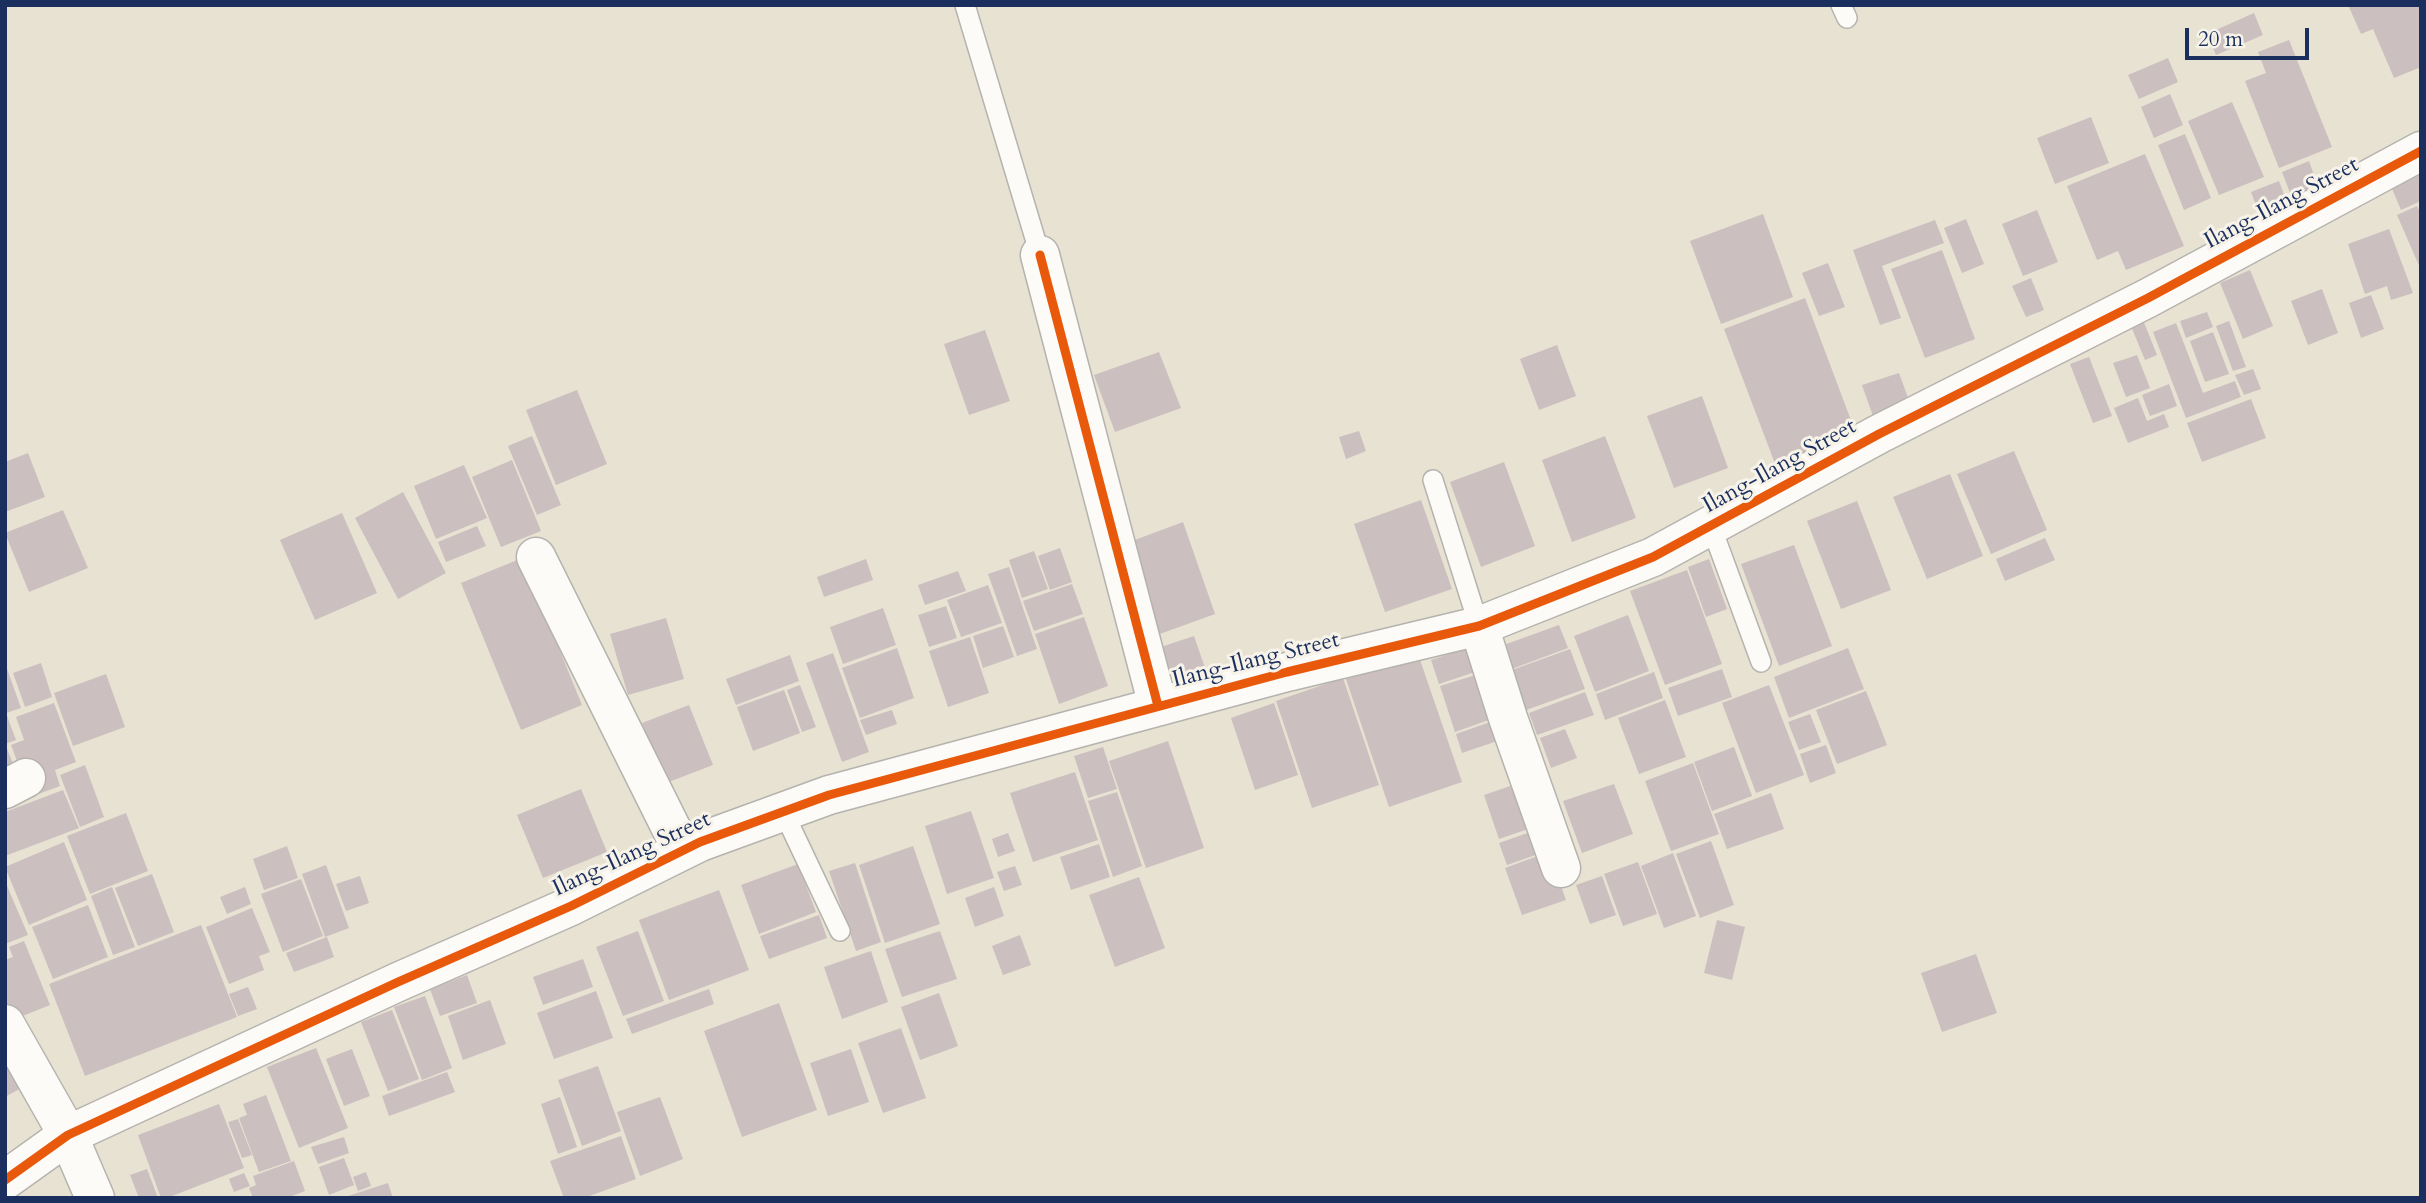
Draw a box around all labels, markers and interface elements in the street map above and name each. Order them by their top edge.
scale bar [2188,14,2312,58]
text: 20 m [2198,25,2243,54]
street label: Ilang-Ilang Street [2200,152,2364,256]
street label: Ilang-Ilang Street [1699,413,1861,521]
street label: Ilang-Ilang Street [1170,627,1342,695]
street label: Ilang-Ilang Street [549,806,715,904]

